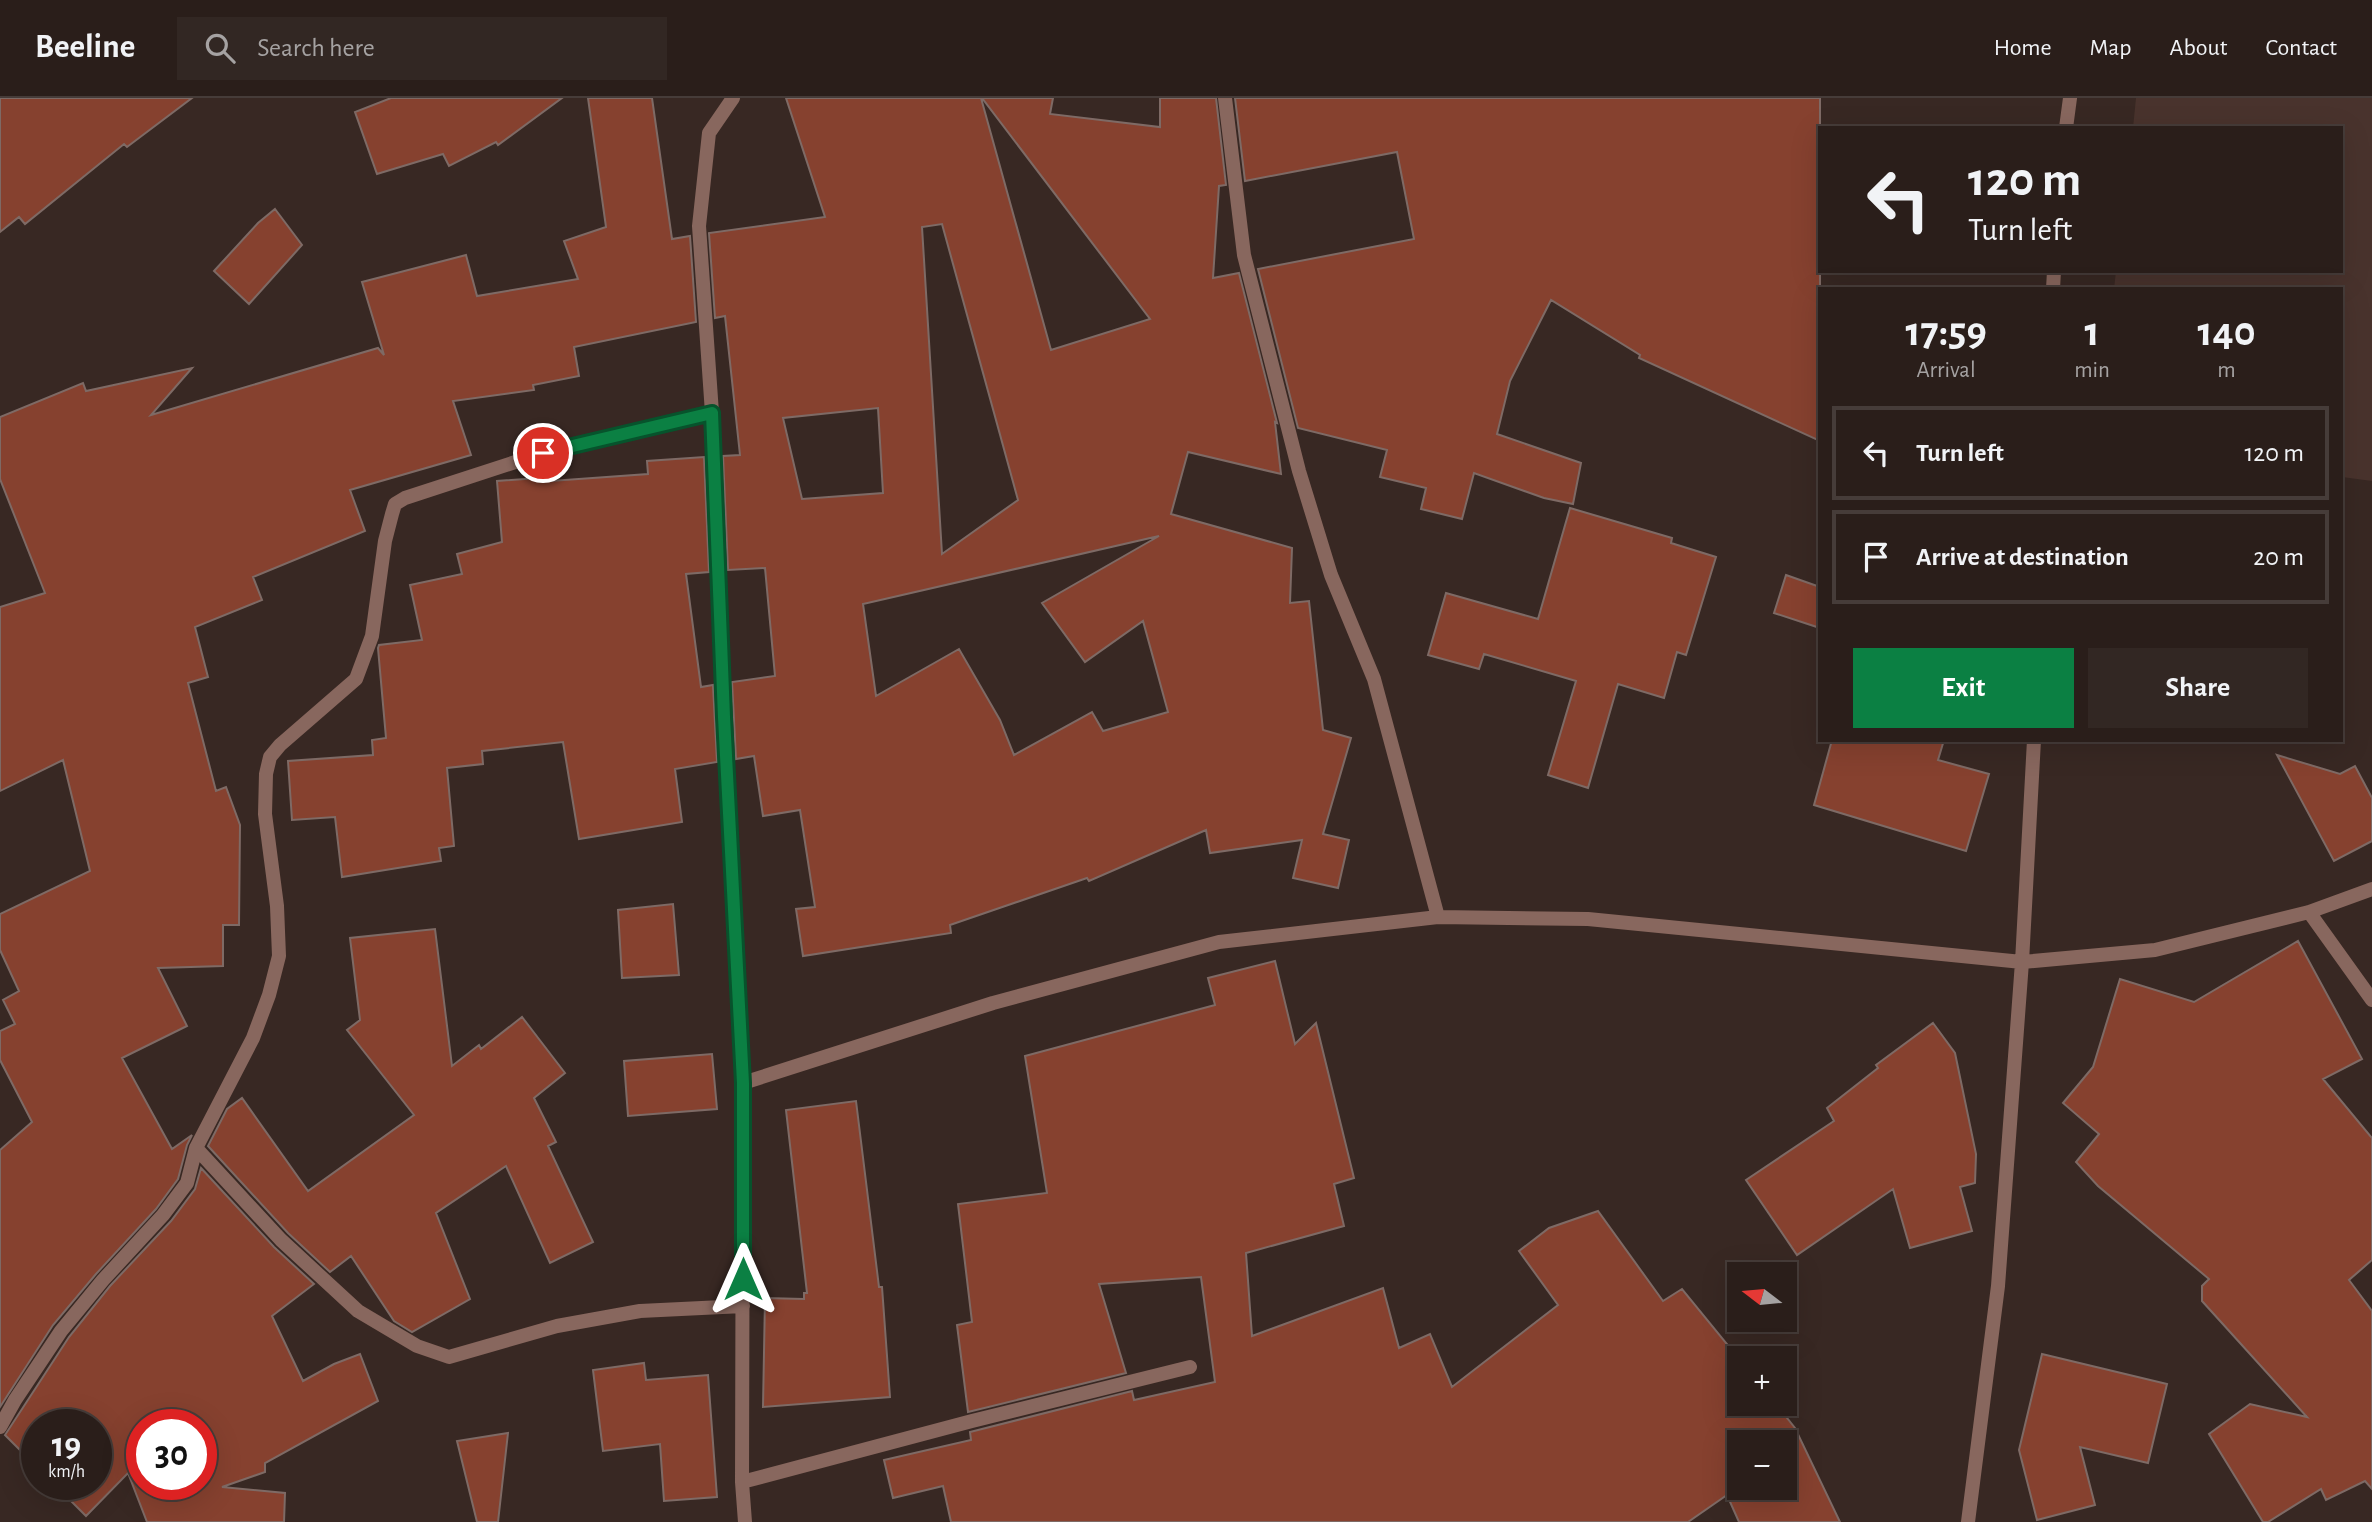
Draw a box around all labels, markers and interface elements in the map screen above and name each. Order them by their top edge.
search box [177,17,667,80]
icon: search [201,29,239,67]
text: Beeline [35,31,135,64]
text: Search here [257,35,375,61]
text: Home [1994,36,2052,60]
text: Map [2090,36,2132,60]
text: About [2170,36,2227,60]
text: Contact [2265,36,2337,60]
icon: left [1853,154,1944,245]
text: 120 m [1968,156,2081,205]
text: Turn left [1968,214,2072,246]
text: 17:59 [1905,311,1987,353]
text: 1 [2085,311,2100,353]
text: 140 [2197,311,2256,353]
text: Arrival [1917,359,1976,382]
text: min [2074,359,2110,382]
text: m [2217,359,2236,382]
pin [513,423,573,483]
icon: arrive [524,434,562,472]
icon: left [1857,434,1895,472]
text: Turn left [1916,440,2004,466]
text: 120 m [2244,440,2304,466]
icon: arrive [1857,538,1895,576]
text: Arrive at destination [1916,544,2129,570]
text: 20 m [2253,544,2304,570]
button: Exit [1853,648,2074,728]
button: Share [2088,648,2308,728]
position arrow [706,1242,780,1316]
north arrow [1727,1262,1797,1332]
map controls [1727,1262,1797,1500]
button: + [1727,1346,1797,1416]
speed limit sign: 30 [126,1409,217,1500]
text: 19 [52,1428,81,1463]
button: − [1727,1430,1797,1500]
text: km/h [48,1463,85,1481]

